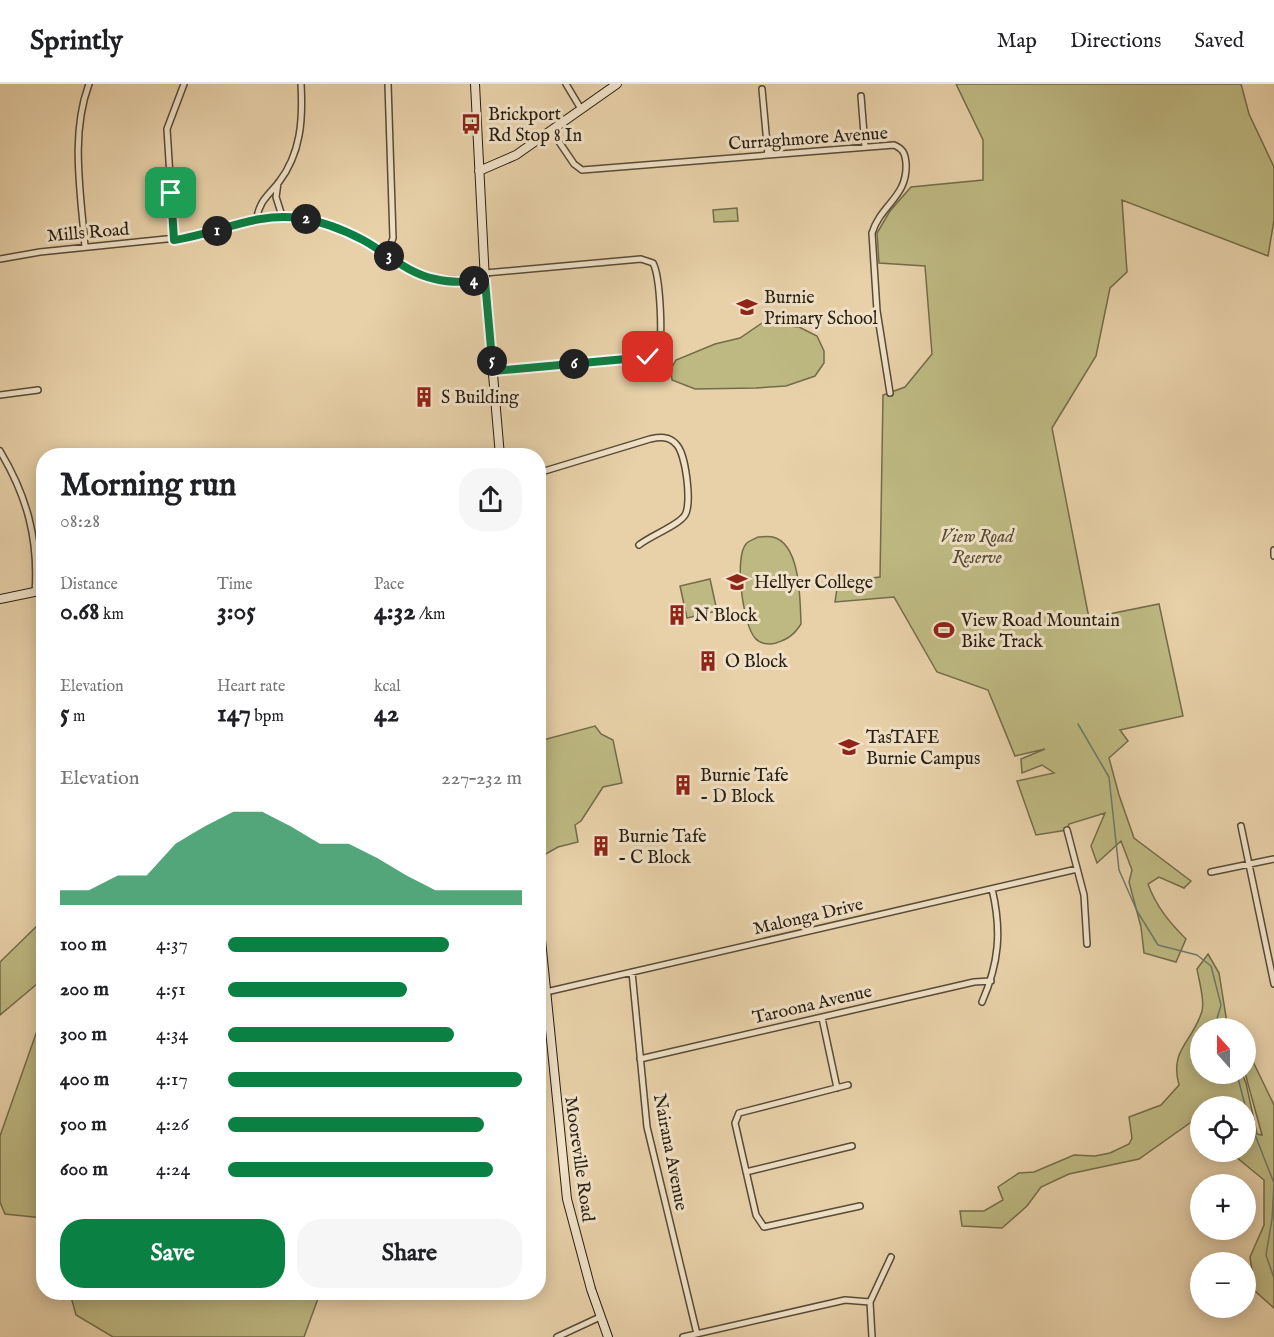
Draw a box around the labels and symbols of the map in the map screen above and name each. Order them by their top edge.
place label: Brickport Rd Stop 8 In [488,104,583,148]
bus stop icon: Brickport Rd Stop 8 In [459,112,483,136]
street label: Curraghmore Avenue [728,122,889,157]
pin [145,167,196,218]
pin: 2 [291,204,321,234]
pin: 1 [202,216,232,246]
street label: Mills Road [46,218,131,249]
pin: 3 [374,241,404,271]
pin: 4 [459,266,489,296]
place label: Burnie Primary School [764,287,878,331]
school or university icon: Burnie Primary School [735,295,759,319]
pin [622,331,673,382]
pin: 5 [477,346,507,376]
pin: 6 [559,349,589,379]
building icon: S Building [412,385,436,409]
place label: S Building [441,387,519,410]
park label: View Road Reserve [940,526,1015,570]
school or university icon: Hellyer College [725,570,749,594]
place label: Hellyer College [754,572,873,595]
building icon: N Block [665,603,689,627]
place label: N Block [694,605,758,628]
place label: View Road Mountain Bike Track [960,610,1120,654]
sports icon: View Road Mountain Bike Track [932,618,956,642]
building icon: O Block [696,649,720,673]
place label: O Block [725,651,788,674]
place label: TasTAFE Burnie Campus [866,727,980,771]
school or university icon: TasTAFE Burnie Campus [837,735,861,759]
place label: Burnie Tafe - D Block [700,765,789,809]
building icon: Burnie Tafe - D Block [671,773,695,797]
place label: Burnie Tafe - C Block [618,826,707,870]
building icon: Burnie Tafe - C Block [589,834,613,858]
street label: Malonga Drive [751,894,866,941]
street label: Taroona Avenue [750,981,874,1030]
north arrow [1190,1018,1256,1084]
street label: Nairana Avenue [647,1092,692,1213]
street label: Mooreville Road [558,1095,599,1224]

